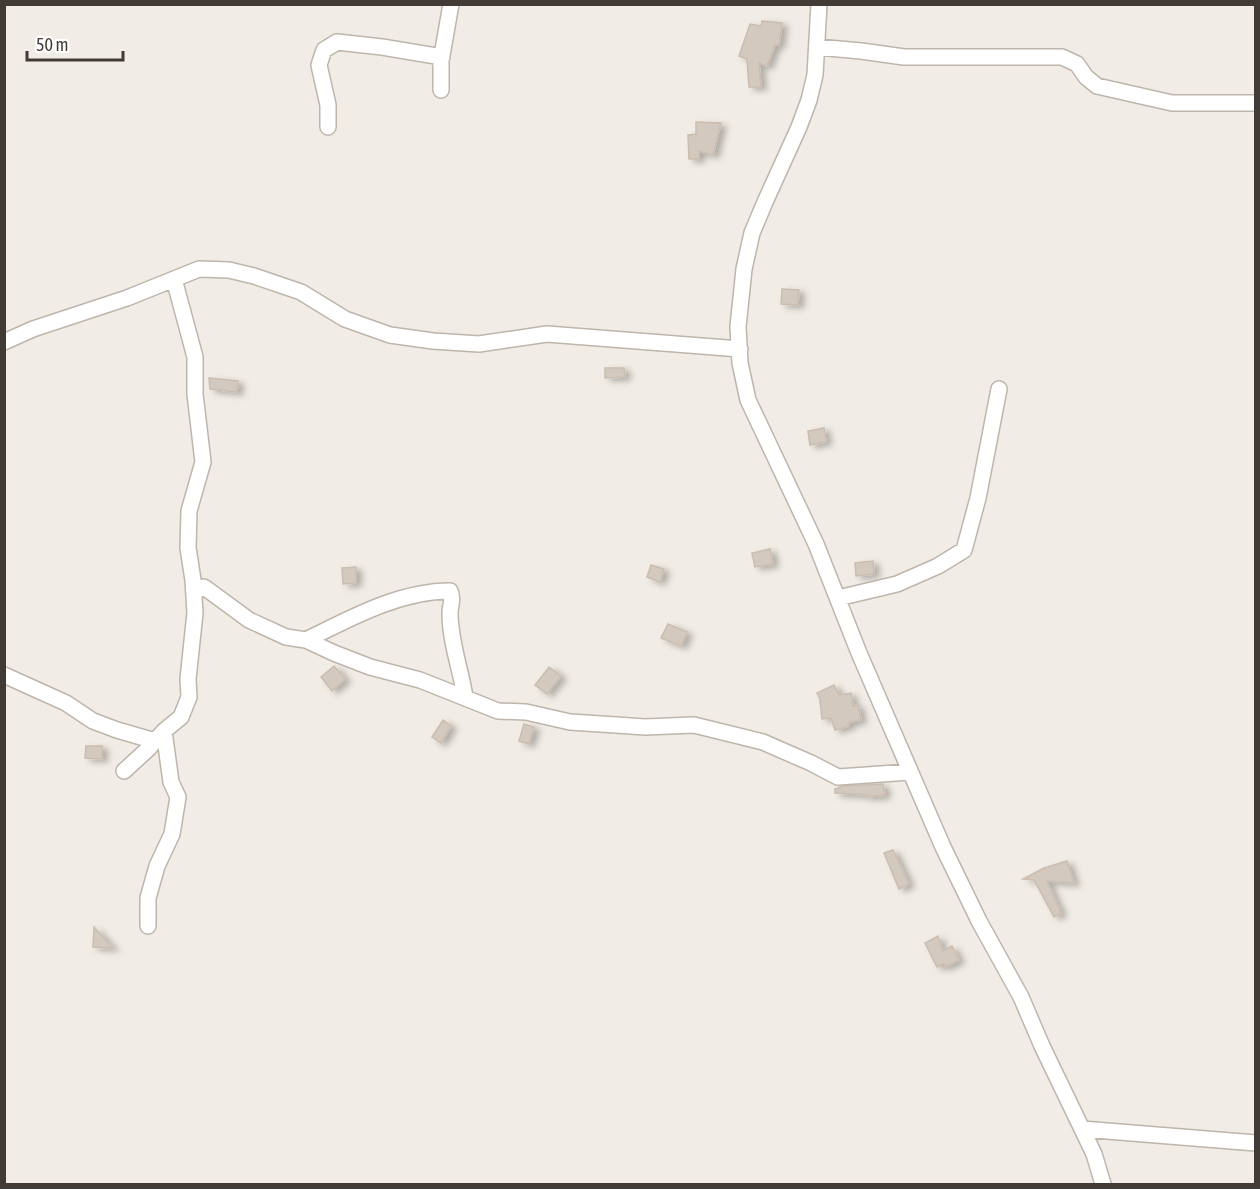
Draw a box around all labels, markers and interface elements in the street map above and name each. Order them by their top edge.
scale bar [27,24,123,62]
text: 50 m [36,34,68,55]

